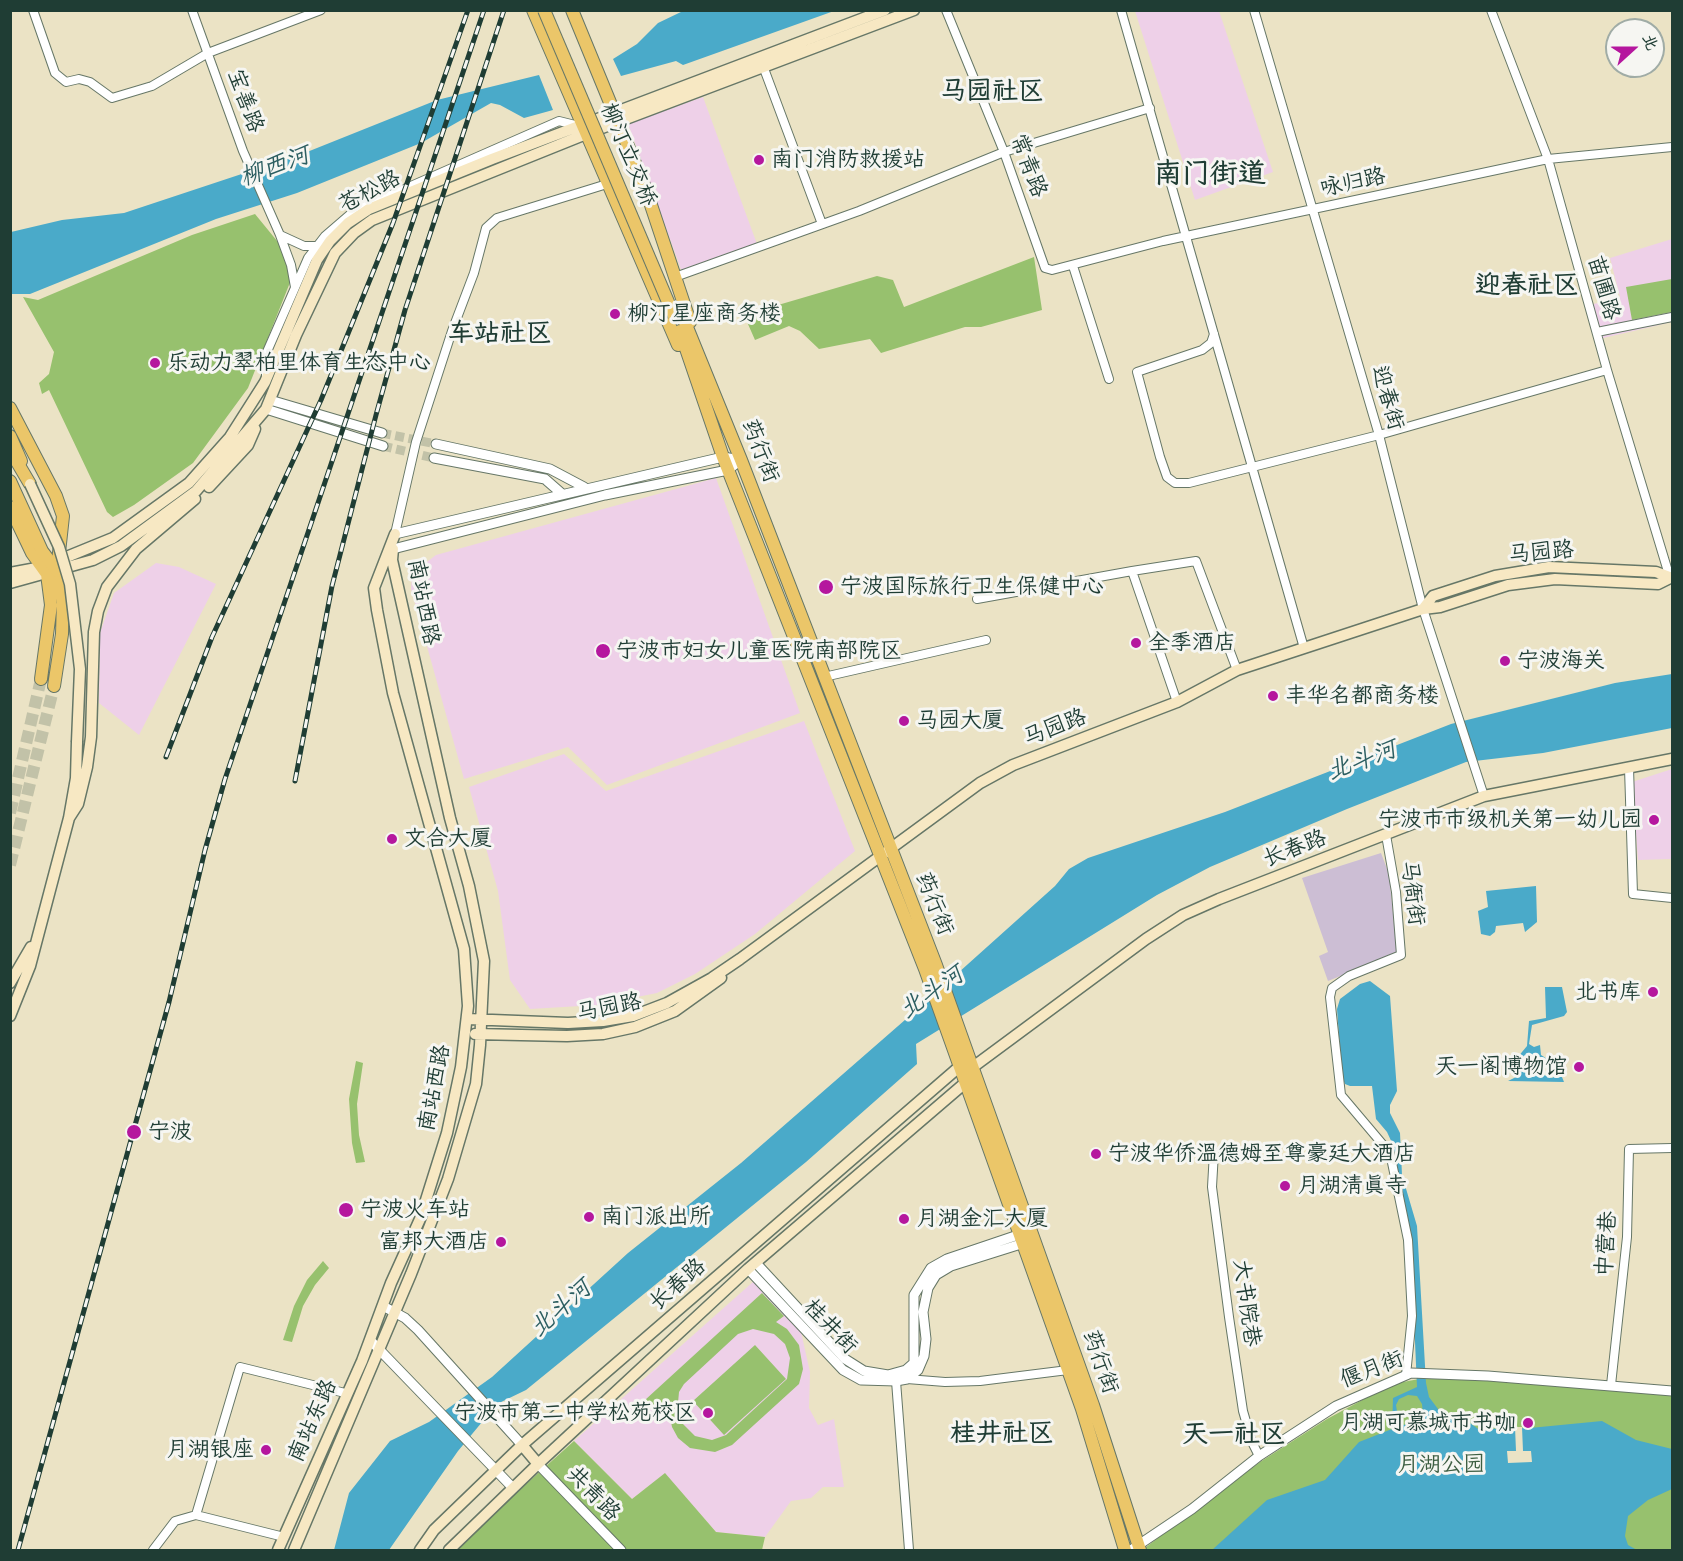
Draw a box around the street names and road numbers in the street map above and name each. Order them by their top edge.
street label: 宝善路 [221,65,269,137]
street label: 柳汀立交桥 [594,99,662,211]
street label: 常青路 [1004,130,1052,202]
street label: 咏归路 [1318,163,1388,203]
street label: 苍松路 [335,165,405,219]
street label: 苗圃路 [1581,253,1625,323]
street label: 迎春街 [1365,363,1409,433]
street label: 药行街 [736,415,784,487]
street label: 马园路 [1507,537,1575,569]
street label: 南站西路 [402,556,444,648]
street label: 马园路 [1019,704,1091,752]
street label: 长春路 [1259,825,1331,873]
street label: 马衙街 [1395,859,1429,927]
street label: 药行街 [909,868,959,940]
street label: 马园路 [574,989,644,1027]
street label: 南站西路 [414,1042,456,1134]
street label: 中营巷 [1592,1210,1622,1278]
street label: 长春路 [644,1253,712,1317]
street label: 大书院巷 [1227,1258,1265,1348]
street label: 桂井街 [798,1294,862,1360]
street label: 药行街 [1077,1327,1123,1397]
street label: 偃月街 [1336,1346,1408,1394]
street label: 南站东路 [283,1375,343,1467]
street label: 共青路 [561,1461,625,1527]

